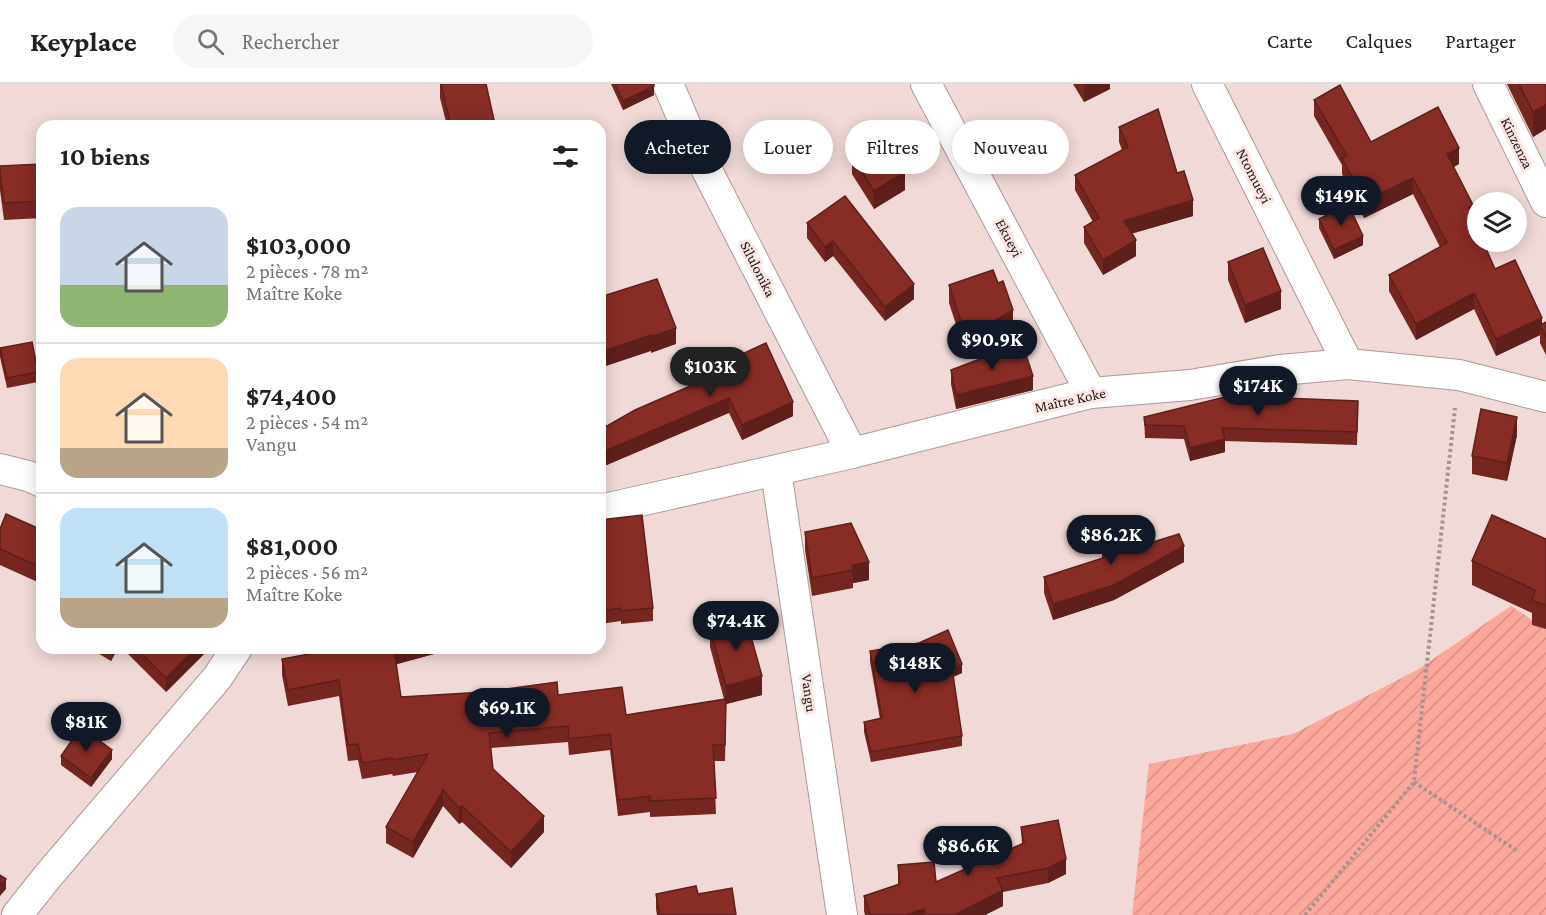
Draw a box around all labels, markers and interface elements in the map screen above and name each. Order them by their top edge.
search box [173,14,593,68]
icon: search [194,25,227,58]
text: Keyplace [30,26,137,57]
text: Rechercher [242,29,340,54]
text: Carte [1267,29,1312,53]
text: Calques [1345,29,1412,53]
text: Partager [1445,29,1516,53]
street label: Kinzenza [1498,115,1536,171]
chip: Acheter [624,120,731,174]
chip: Louer [743,120,833,174]
chip: Filtres [845,120,940,174]
chip: Nouveau [952,120,1069,174]
icon: filters [549,140,582,173]
text: 10 biens [60,142,150,171]
street label: Ntomueyi [1232,146,1275,207]
pin: $149K [1299,176,1383,227]
text: $149K [1315,184,1367,206]
map controls [1467,192,1527,252]
button: layers [1467,192,1527,252]
street label: Ekueyi [992,216,1026,260]
icon: home [108,231,180,303]
text: $103,000 [246,231,351,260]
street label: Silulonika [737,239,779,300]
text: 2 pièces · 78 m² [246,260,368,282]
text: Maître Koke [246,282,342,304]
pin: $90.9K [943,320,1041,371]
text: $90.9K [961,328,1023,350]
pin: $103K [668,347,752,398]
text: $103K [684,355,736,377]
pin: $174K [1216,366,1300,417]
text: $174K [1233,374,1283,396]
icon: home [108,382,180,454]
text: $74,400 [246,382,337,411]
street label: Maître Koke [1033,385,1107,415]
text: 2 pièces · 54 m² [246,411,368,433]
text: Vangu [246,433,297,455]
pin: $86.2K [1062,515,1160,566]
text: $86.2K [1081,523,1141,545]
icon: home [108,532,180,604]
text: $81,000 [246,532,338,561]
text: 2 pièces · 56 m² [246,561,368,583]
text: Maître Koke [246,583,342,605]
pin: $74.4K [687,601,785,652]
text: $74.4K [707,609,765,631]
pin: $148K [873,643,957,694]
text: $148K [889,651,941,673]
street label: Vangu [797,673,820,713]
pin: $69.1K [458,688,556,739]
text: $69.1K [479,696,535,718]
pin: $81K [50,702,122,753]
text: $81K [65,710,107,732]
pin: $86.6K [919,826,1017,877]
text: $86.6K [937,834,999,856]

